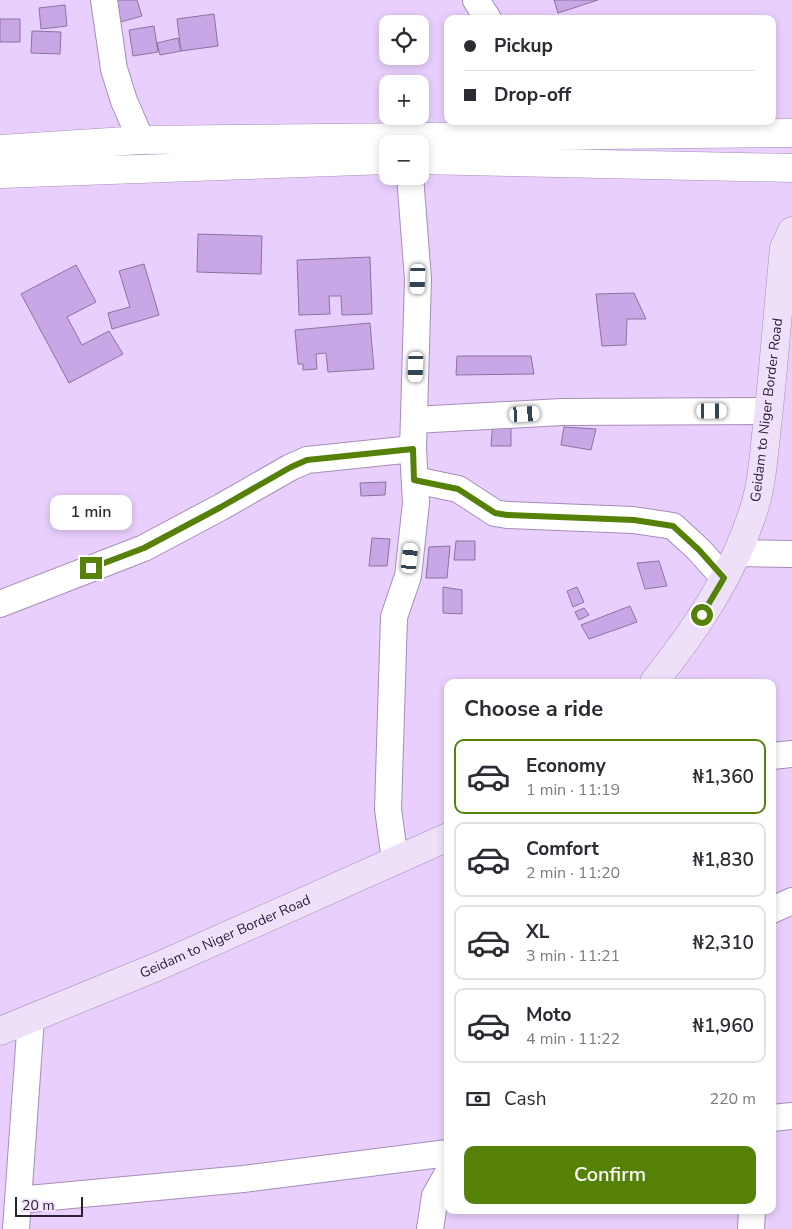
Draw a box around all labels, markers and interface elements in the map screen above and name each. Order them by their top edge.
map controls [379,15,429,185]
button: locate [379,15,429,65]
text: Pickup [494,33,553,59]
button: + [379,75,429,125]
text: Drop-off [494,82,571,108]
button: − [379,135,429,185]
car [409,264,426,294]
street label: Geidam to Niger Border Road [746,317,787,503]
car [407,352,424,382]
car [697,404,727,419]
car [509,406,540,422]
callout: 1 min [50,496,132,530]
text: 1 min [71,501,111,523]
car [400,542,419,574]
route end [80,557,102,579]
route start [691,604,713,626]
text: Choose a ride [464,694,603,724]
text: Economy [526,753,606,779]
icon: car [466,754,511,799]
text: ₦1,360 [692,764,754,790]
text: 1 min · 11:19 [526,779,620,801]
text: Comfort [526,836,599,862]
icon: car [466,837,511,882]
text: ₦1,830 [692,847,754,873]
text: 2 min · 11:20 [526,862,620,884]
street label: Geidam to Niger Border Road [137,890,314,983]
text: XL [526,919,549,945]
icon: car [466,920,511,965]
text: ₦2,310 [692,930,754,956]
text: 3 min · 11:21 [526,945,620,967]
text: Moto [526,1002,572,1028]
icon: car [466,1003,511,1048]
text: ₦1,960 [692,1013,754,1039]
text: 4 min · 11:22 [526,1028,620,1050]
icon: cash [464,1085,492,1113]
text: Cash [504,1086,546,1112]
text: 220 m [709,1088,756,1110]
button: Confirm [464,1146,756,1204]
scale bar [15,1194,82,1217]
text: 20 m [22,1196,54,1215]

